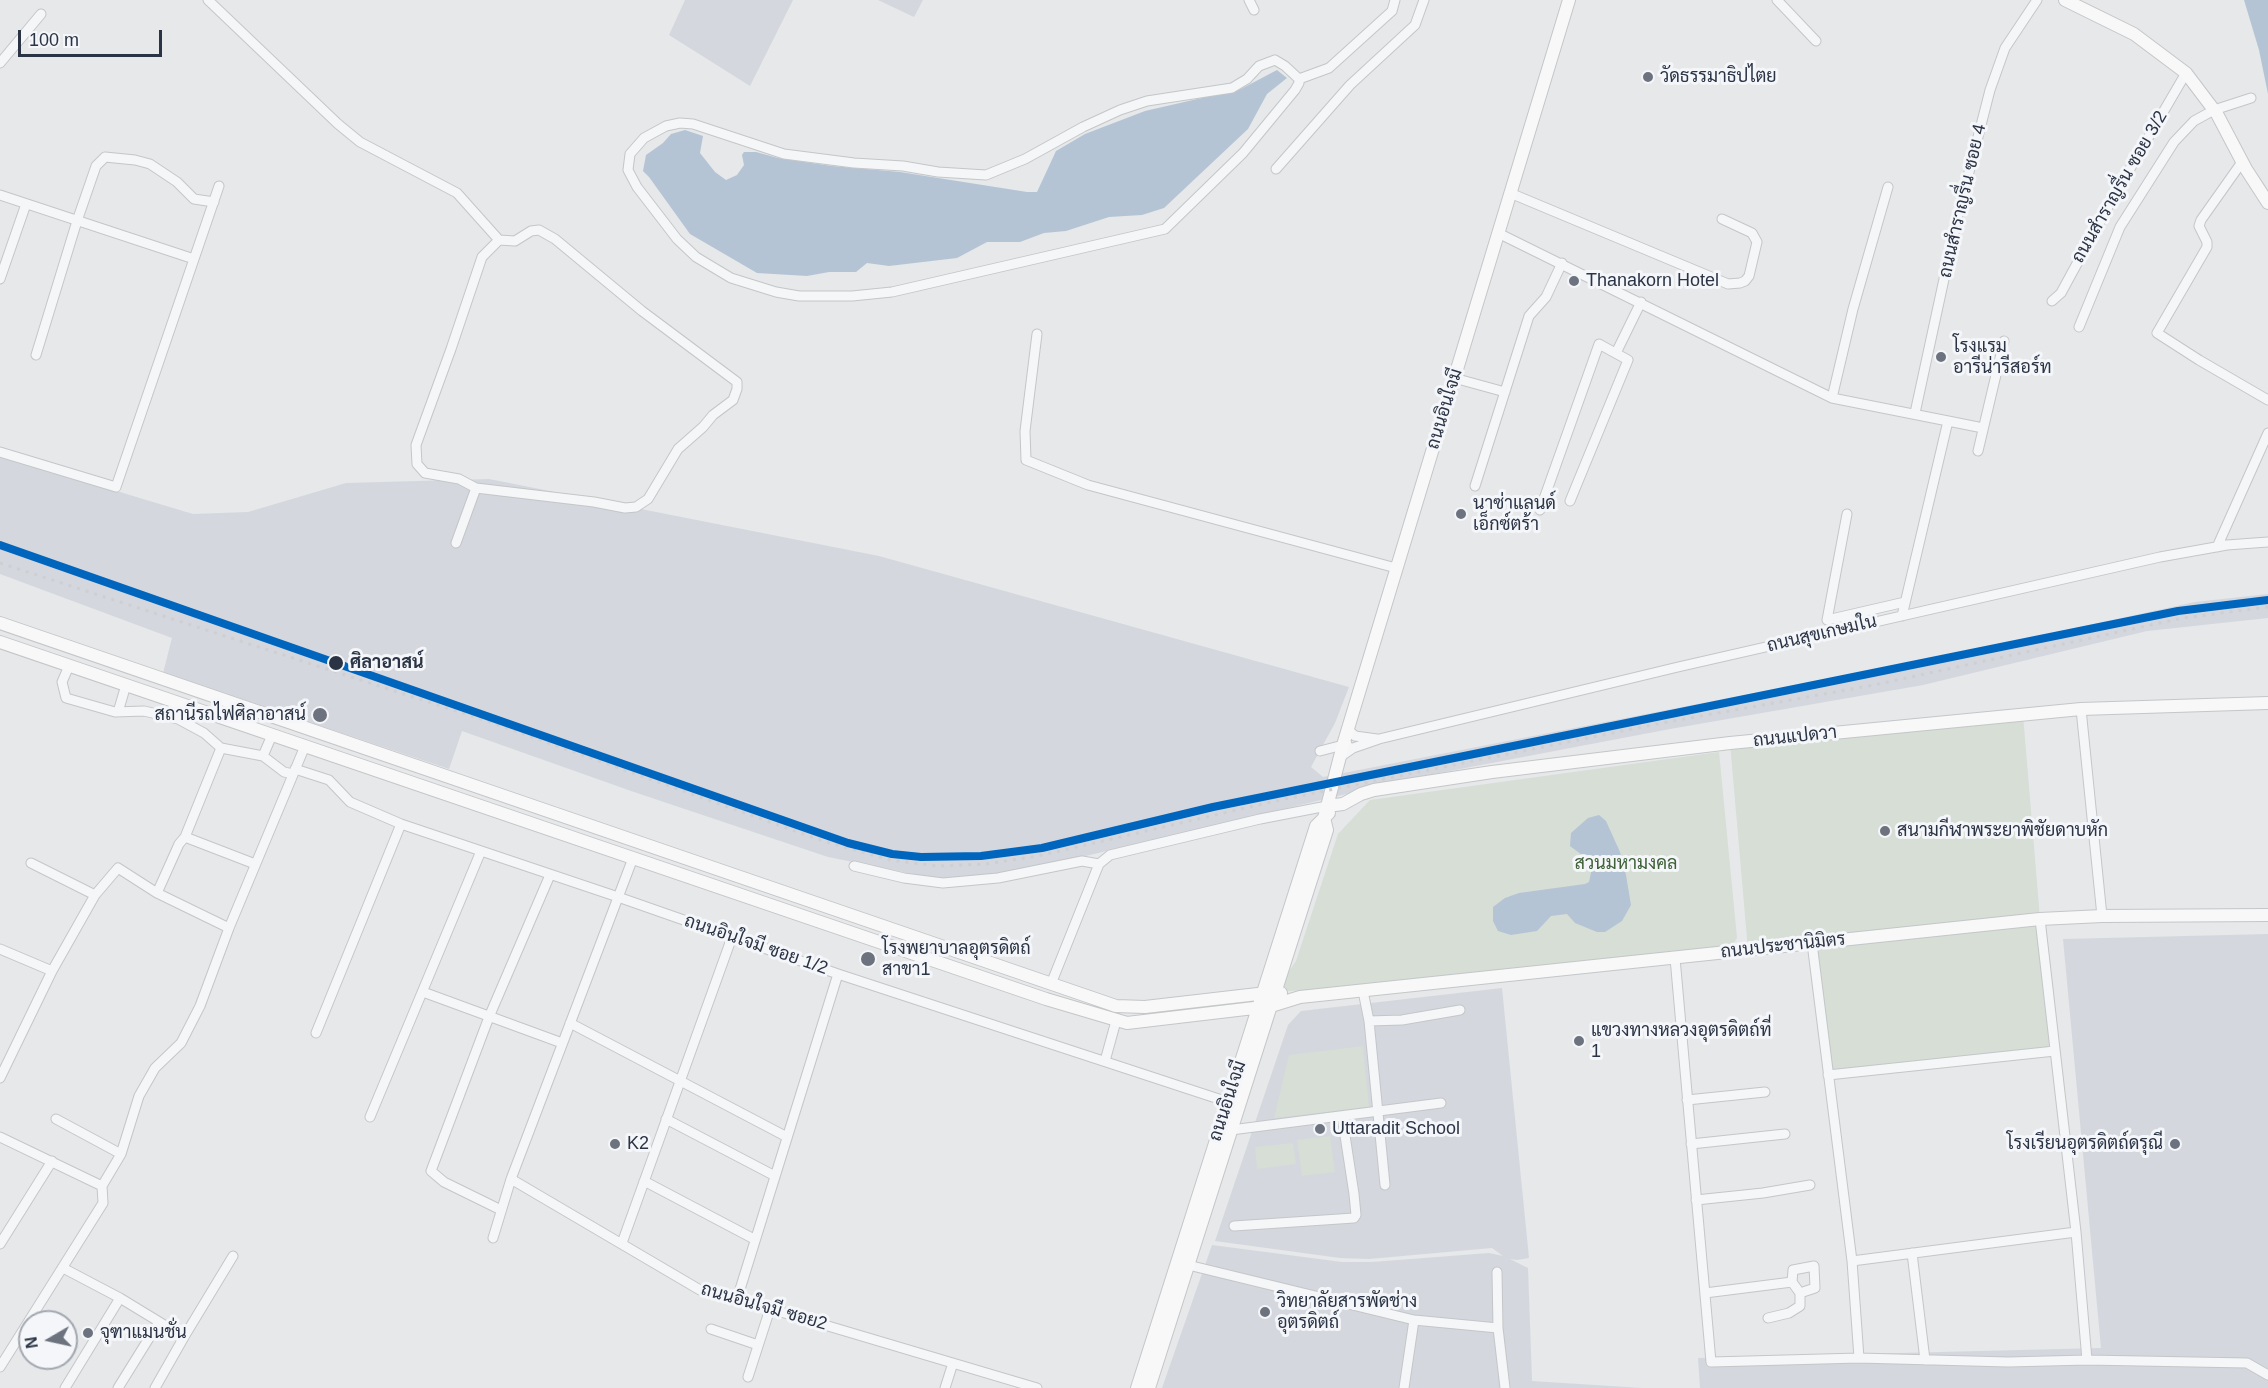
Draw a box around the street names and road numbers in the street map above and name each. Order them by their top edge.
street label: ถนนสำราญรื่น ซอย 3/2 [2068,107,2172,267]
street label: ถนนสำราญรื่น ซอย 4 [1935,122,1991,280]
street label: ถนนอินใจมี [1422,366,1468,452]
street label: ถนนสุขเกษมใน [1765,611,1879,657]
street label: ถนนแปดวา [1752,722,1838,752]
street label: ถนนอินใจมี ซอย 1/2 [681,910,831,980]
street label: ถนนประชานิมิตร [1720,929,1846,963]
street label: ถนนอินใจมี [1205,1058,1251,1144]
street label: ถนนอินใจมี ซอย2 [698,1279,830,1335]

